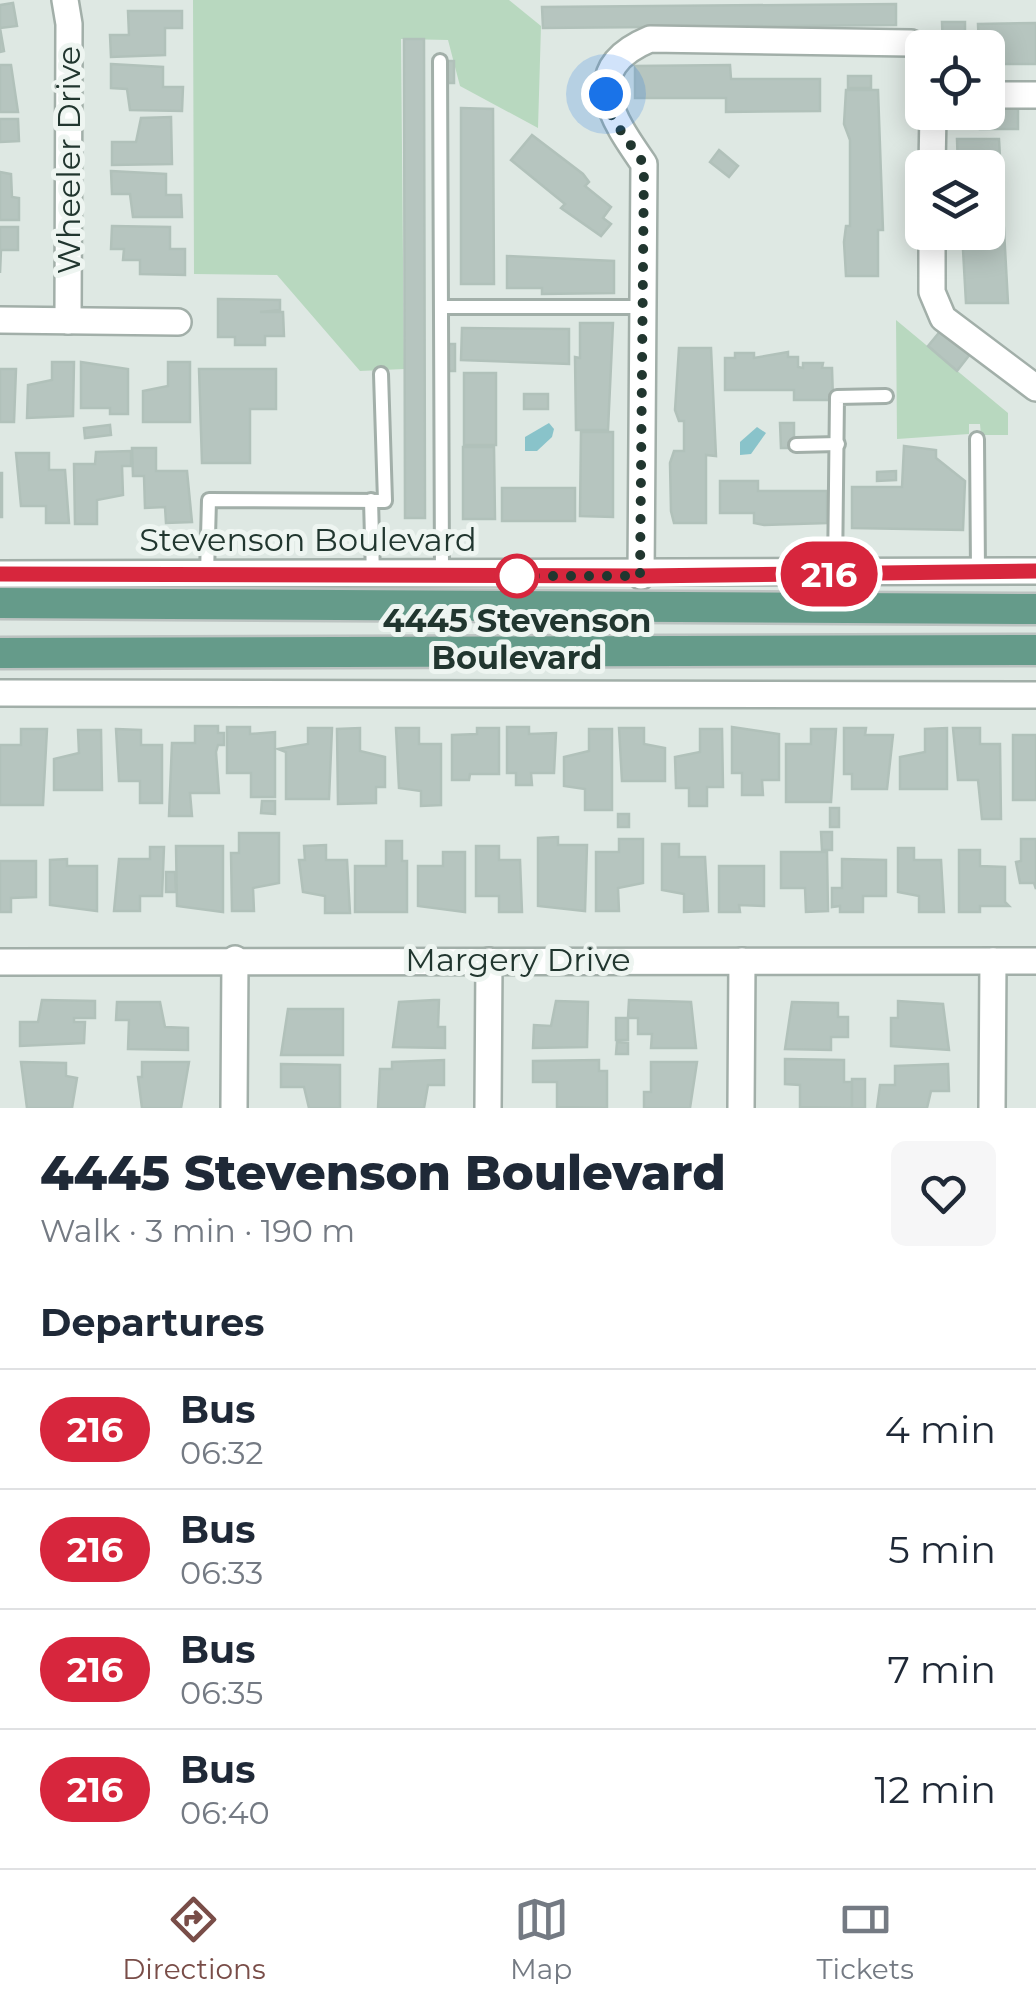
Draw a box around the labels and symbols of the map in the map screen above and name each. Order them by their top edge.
street label: Wheeler Drive [49,46,88,274]
your location [581,69,631,119]
street label: Stevenson Boulevard [139,520,477,559]
line badge: 216 [772,542,886,606]
marker: 4445 Stevenson Boulevard [496,555,538,597]
place label: 4445 Stevenson Boulevard [383,601,651,677]
street label: Margery Drive [405,940,631,979]

